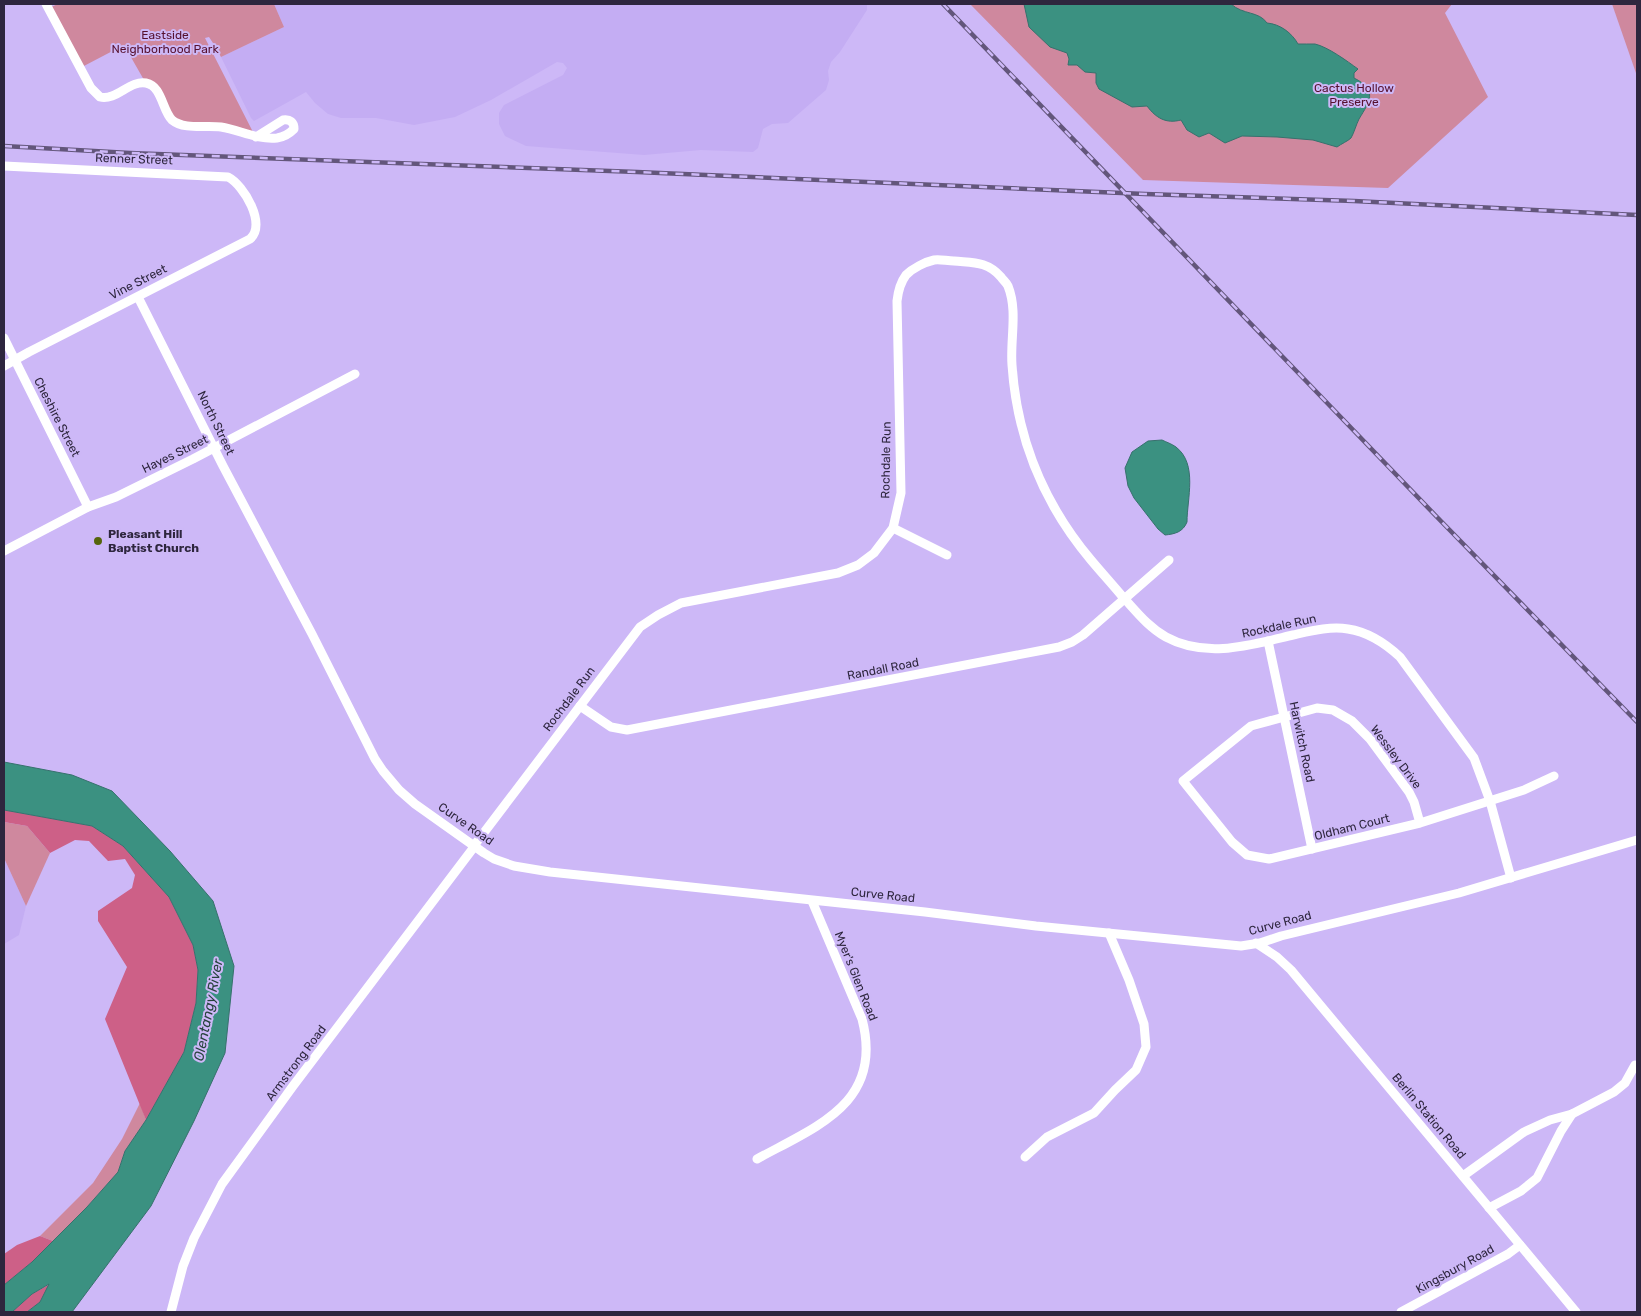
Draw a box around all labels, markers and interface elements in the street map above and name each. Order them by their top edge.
park label: Eastside Neighborhood Park [111,28,219,56]
park label: Cactus Hollow Preserve [1314,81,1394,109]
street label: Renner Street [95,151,173,167]
street label: Vine Street [107,261,169,302]
street label: Cheshire Street [31,375,83,459]
street label: North Street [194,389,238,458]
street label: Rochdale Run [878,421,894,499]
street label: Hayes Street [140,432,211,476]
place label: Pleasant Hill Baptist Church [108,527,199,555]
marker: Pleasant Hill Baptist Church [92,535,104,547]
street label: Rockdale Run [1240,611,1318,641]
street label: Randall Road [846,655,920,683]
street label: Rochdale Run [540,664,598,734]
street label: Harwitch Road [1287,700,1317,784]
street label: Wessley Drive [1368,722,1425,792]
street label: Curve Road [436,800,496,848]
street label: Oldham Court [1313,811,1391,843]
street label: Curve Road [850,885,916,905]
street label: Curve Road [1247,908,1313,938]
street label: Myer's Glen Road [832,929,880,1023]
water label: Olentangy River [190,957,227,1063]
street label: Armstrong Road [263,1022,329,1104]
street label: Berlin Station Road [1389,1070,1469,1162]
street label: Kingsbury Road [1413,1242,1497,1296]

